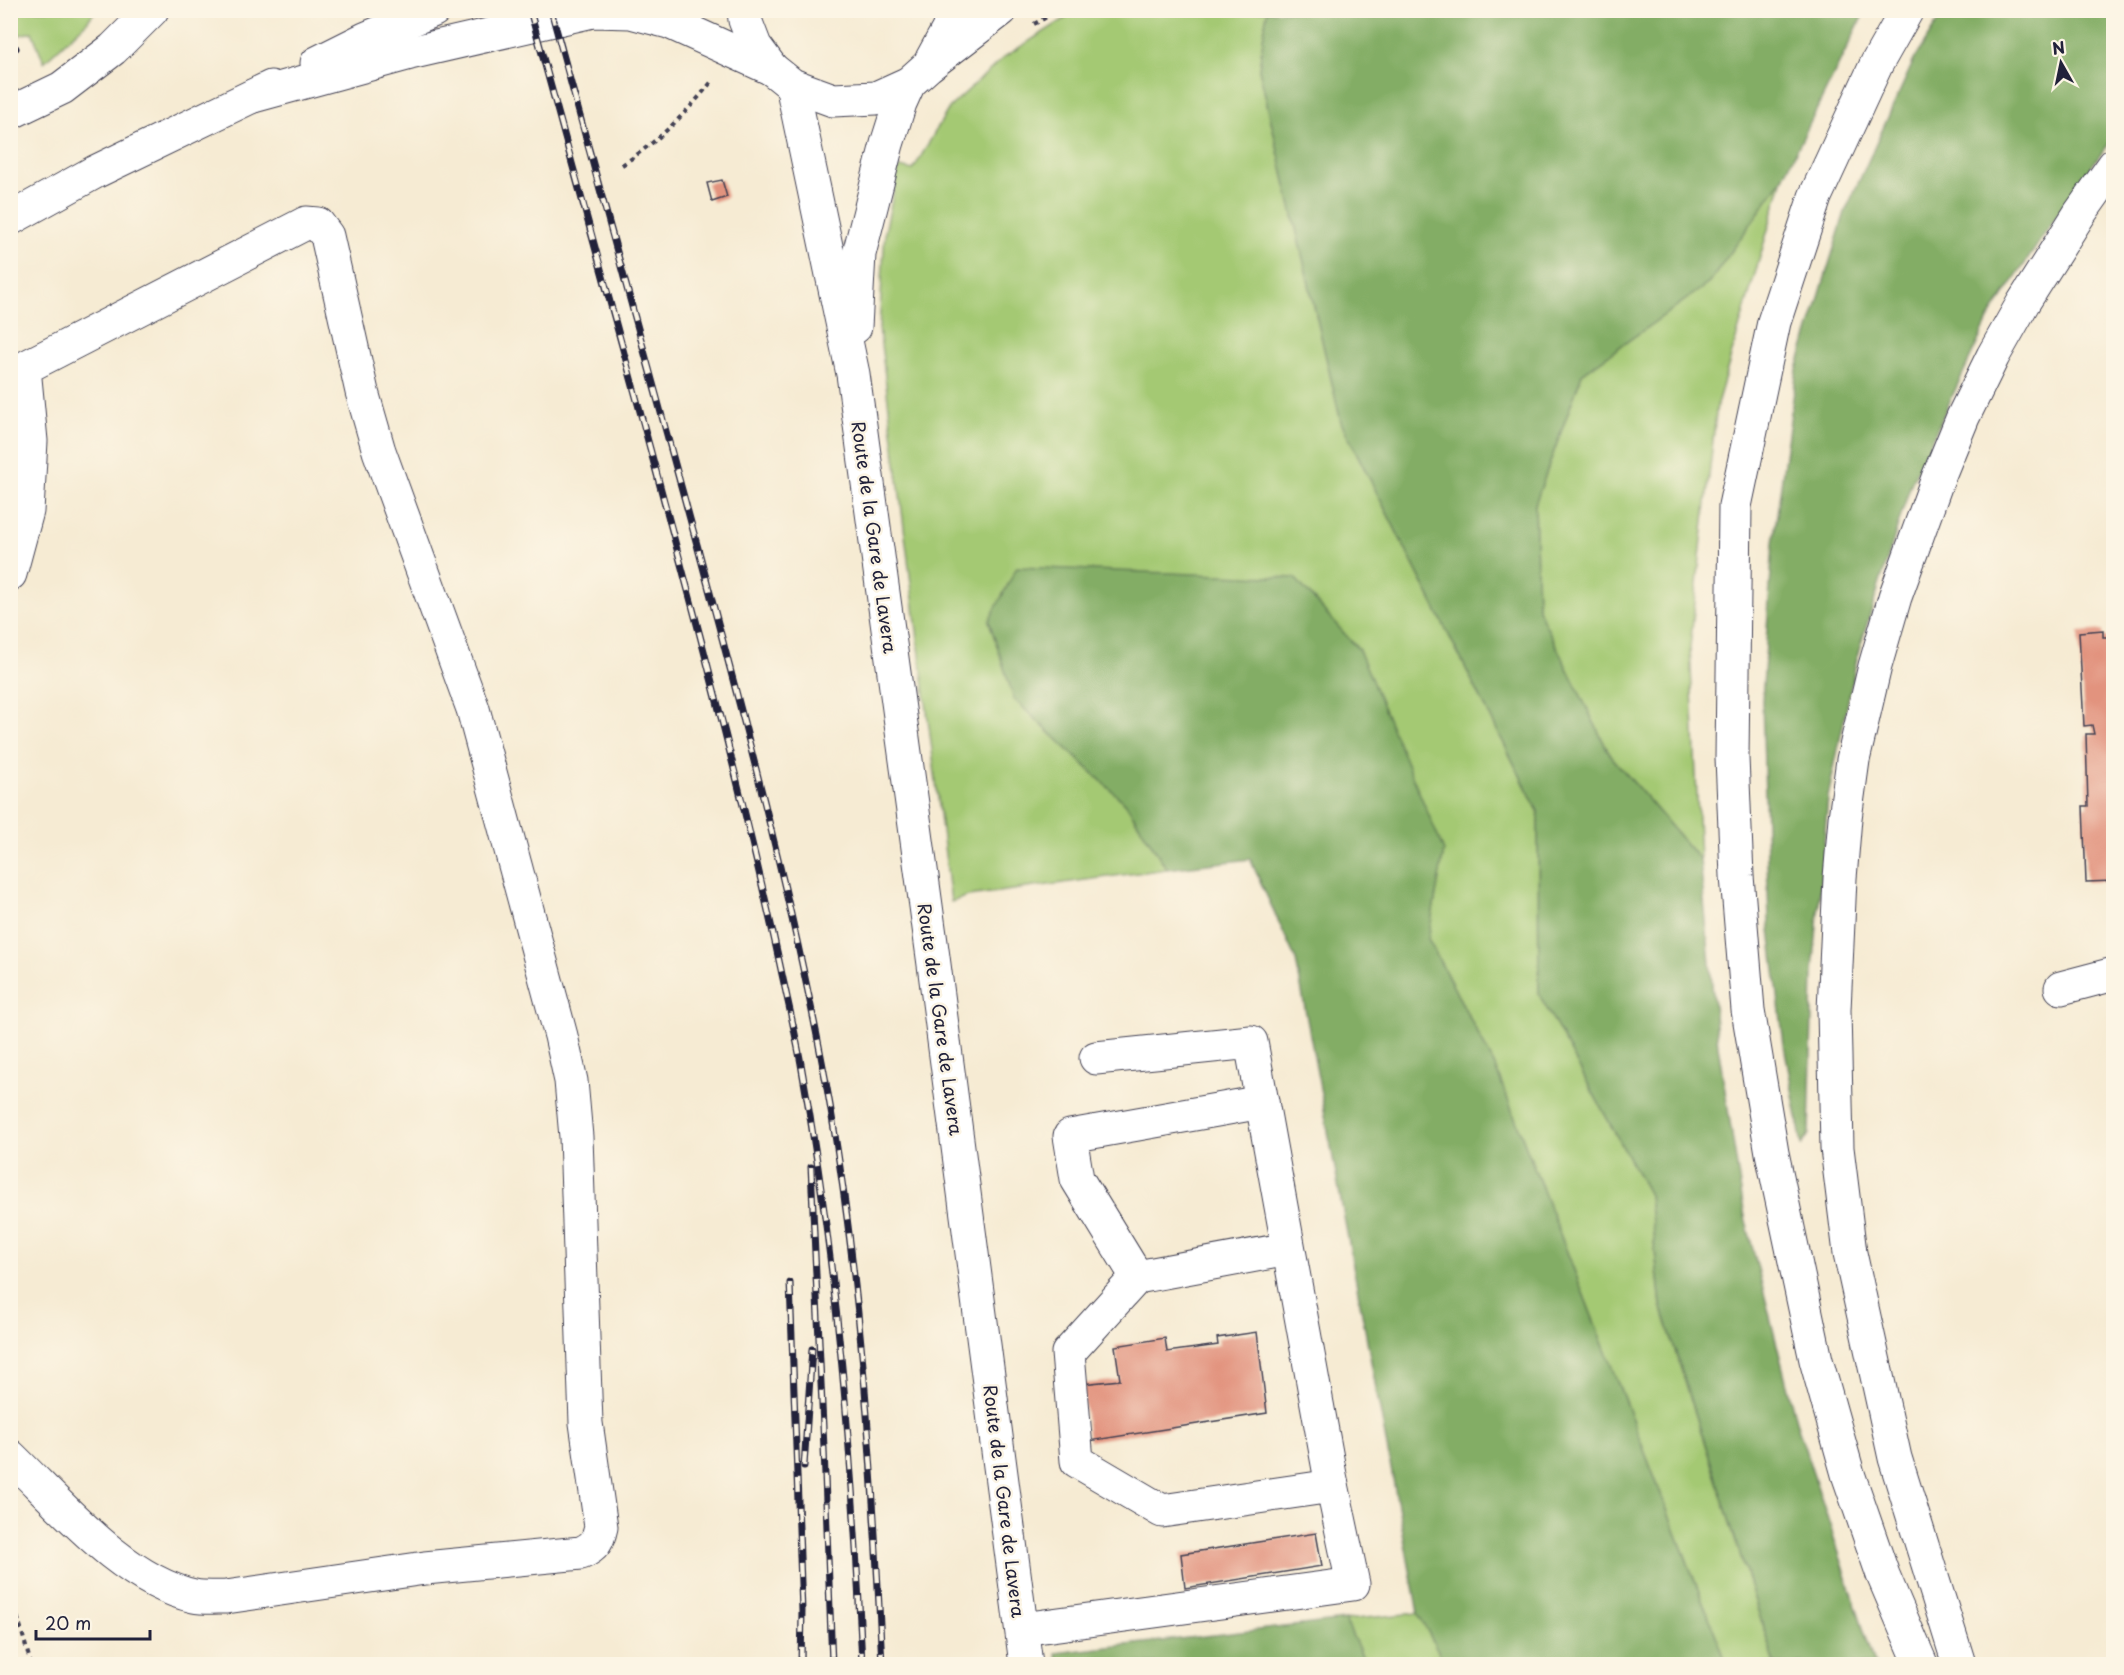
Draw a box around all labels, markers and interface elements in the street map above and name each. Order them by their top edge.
north arrow [2031,33,2091,93]
text: N [2050,34,2067,60]
street label: Route de la Gare de Lavera [845,419,905,655]
street label: Route de la Gare de Lavera [911,901,971,1137]
street label: Route de la Gare de Lavera [977,1383,1033,1619]
scale bar [36,1603,150,1641]
text: 20 m [45,1609,91,1636]

